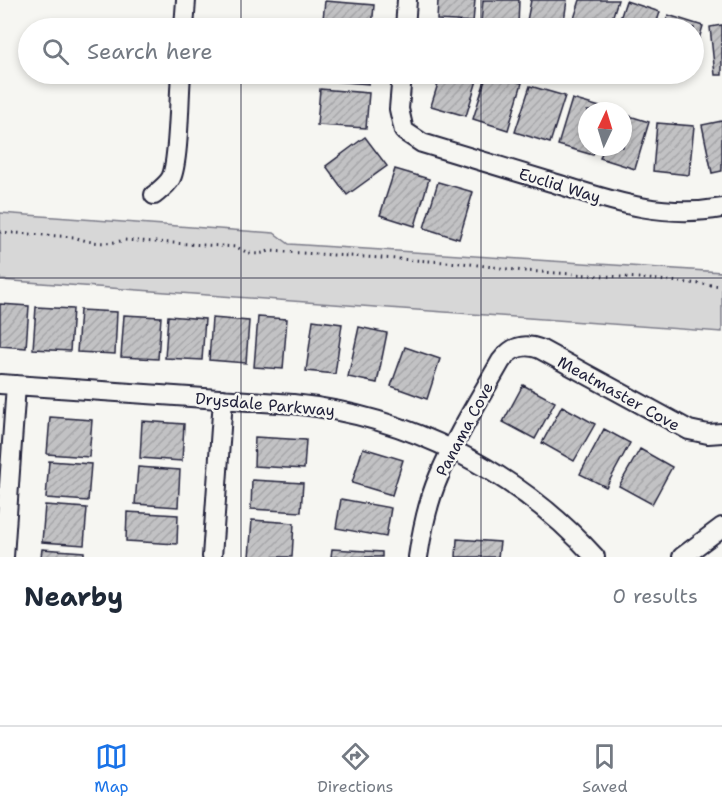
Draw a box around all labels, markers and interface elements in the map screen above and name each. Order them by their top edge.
search box [18,18,704,84]
icon: search [39,35,72,68]
text: Search here [87,37,213,66]
north arrow [578,102,632,156]
street label: Euclid Way [516,163,603,208]
street label: Meatmaster Cove [554,351,684,436]
street label: Panama Cove [431,379,498,480]
street label: Drysdale Parkway [194,388,336,421]
text: Nearby [24,579,123,614]
text: 0 results [612,583,698,609]
tab: Map [94,740,129,797]
tab: Directions [317,740,394,797]
tab: Saved [582,740,628,797]

